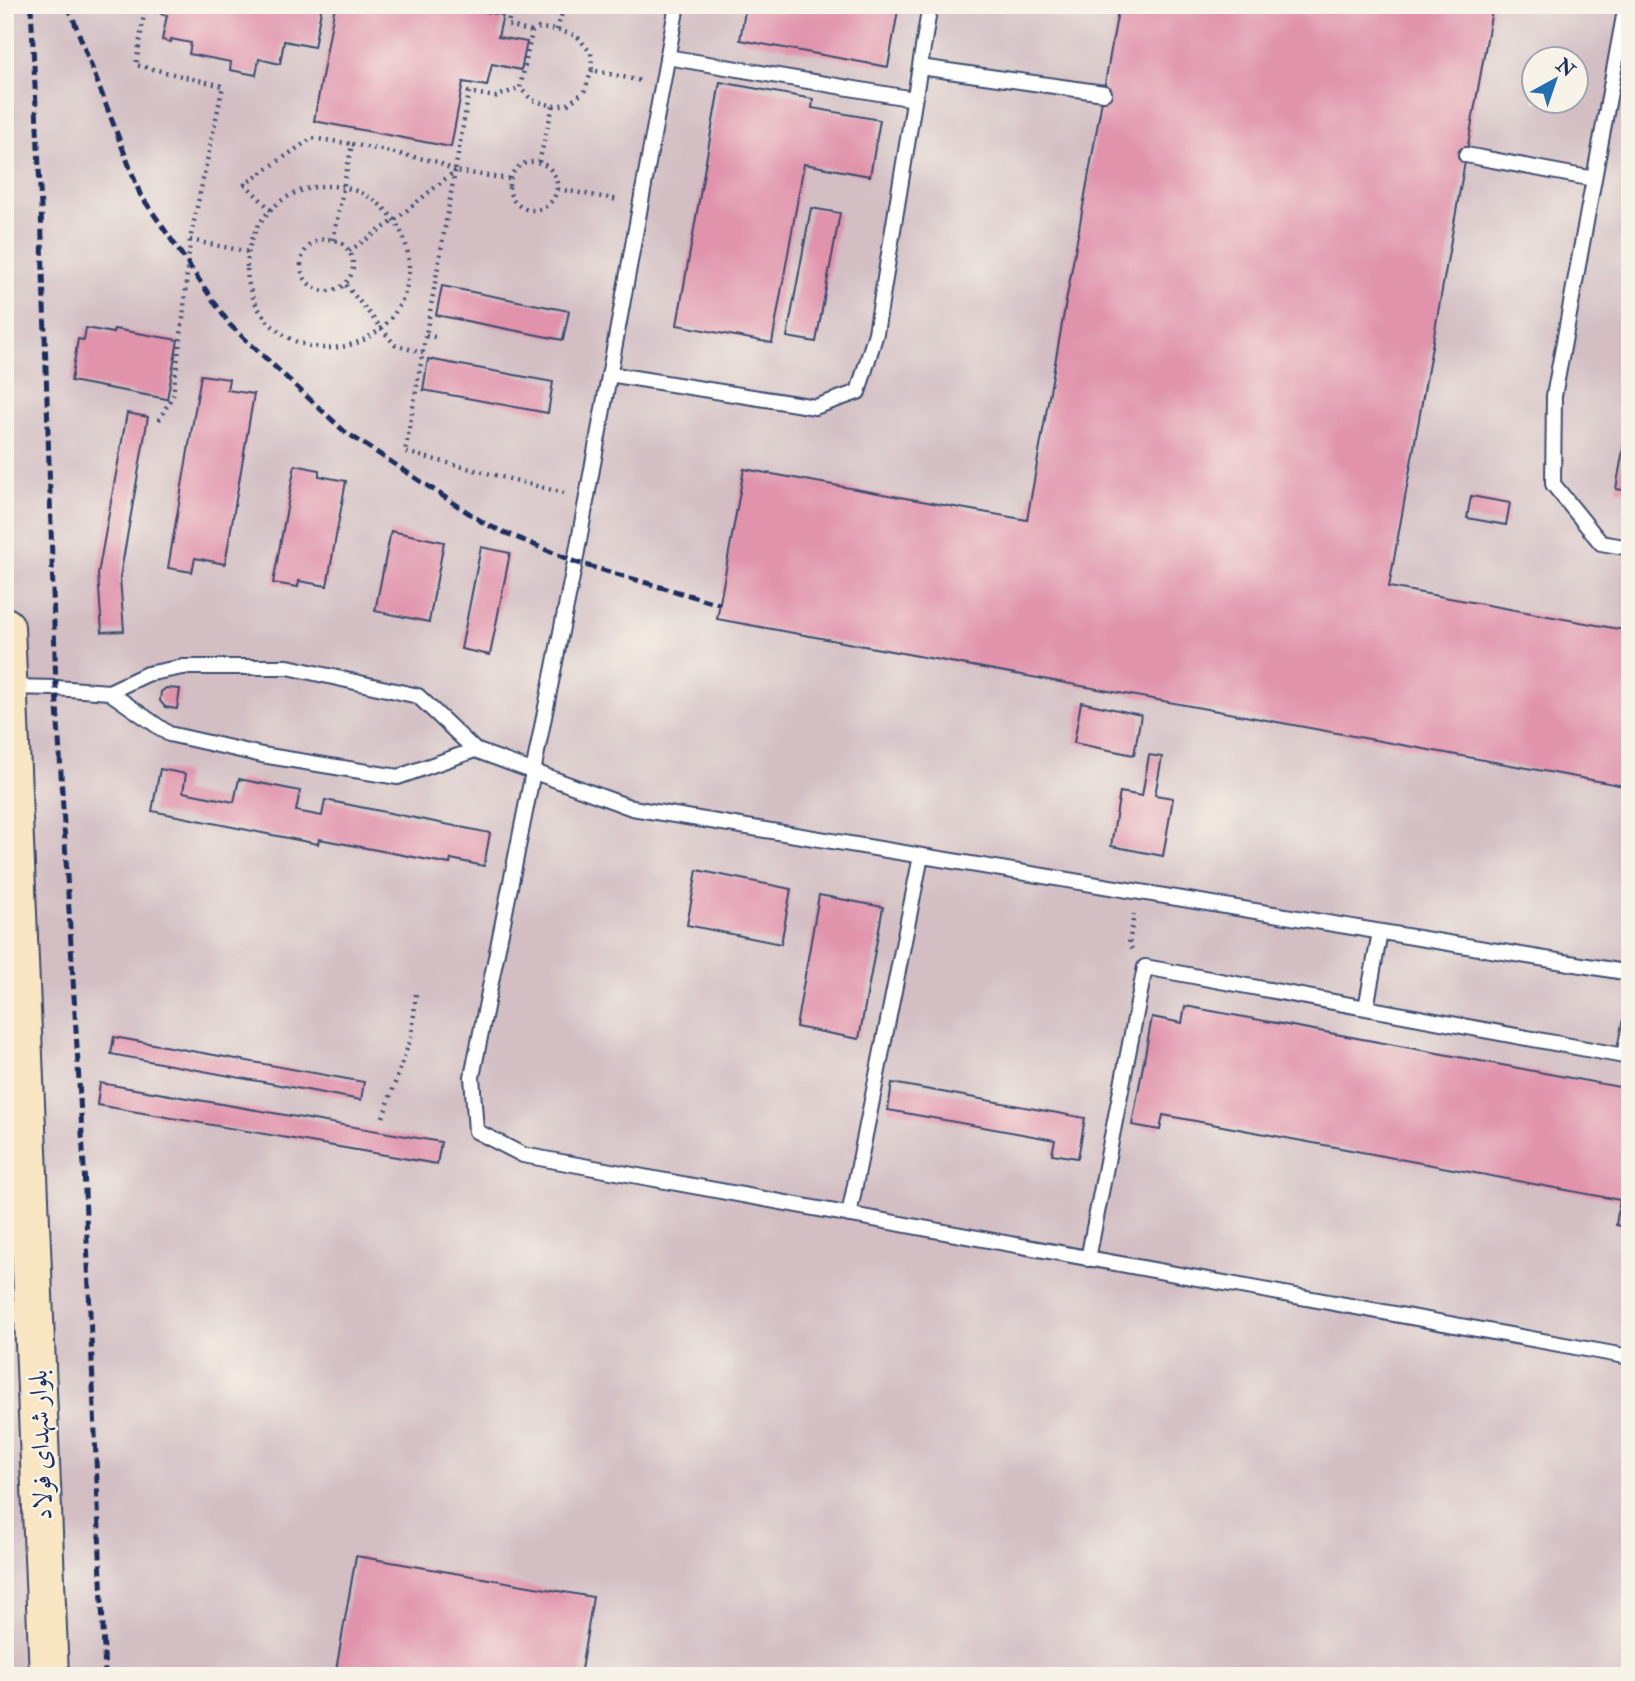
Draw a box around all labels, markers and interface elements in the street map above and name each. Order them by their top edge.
north arrow [1520,46,1590,116]
text: N [1550,52,1580,83]
street label: بلوار شهدای فولاد [22,1369,60,1521]

